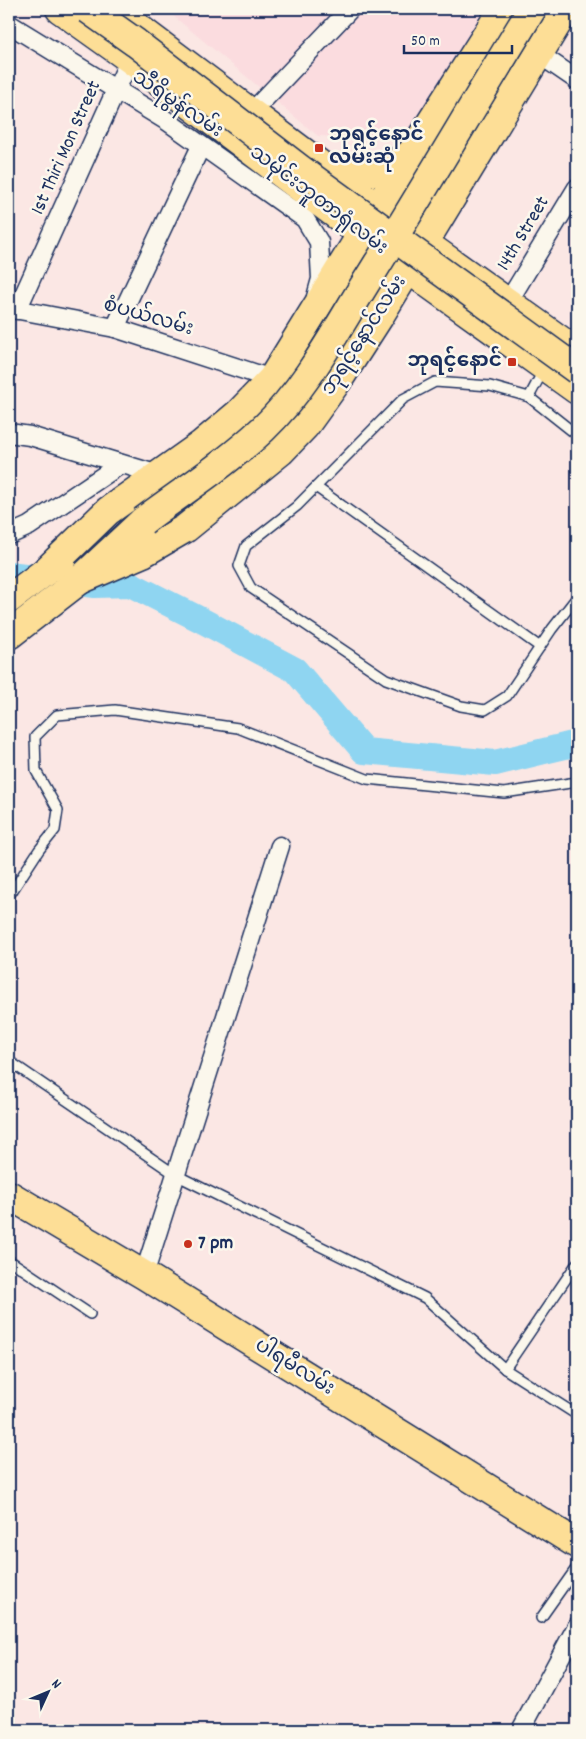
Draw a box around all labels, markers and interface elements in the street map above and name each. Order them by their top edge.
scale bar [404,22,511,54]
text: 50 m [411,31,440,53]
street label: သီရိမွန်လမ်း [126,62,230,146]
street label: 1st Thiri Mon Street [25,76,109,220]
place label: ဘုရင့်နောင် လမ်းဆုံ [329,120,424,173]
street label: သမိုင်းဘူတာရုံလမ်း [243,137,395,262]
marker: ဘုရင့်နောင် လမ်းဆုံ [313,142,325,154]
street label: 14th Street [491,191,557,277]
street label: ဘုရင့်နောင်လမ်း [313,269,414,402]
street label: စံပယ်လမ်း [100,289,197,344]
place label: ဘုရင့်နောင် [407,346,502,376]
marker: ဘုရင့်နောင် [506,356,518,368]
place label: 7 pm [198,1230,233,1258]
marker: 7 pm [182,1238,194,1250]
street label: ပါရမီလမ်း [249,1330,341,1403]
north arrow [22,1666,72,1716]
text: N [46,1675,66,1694]

